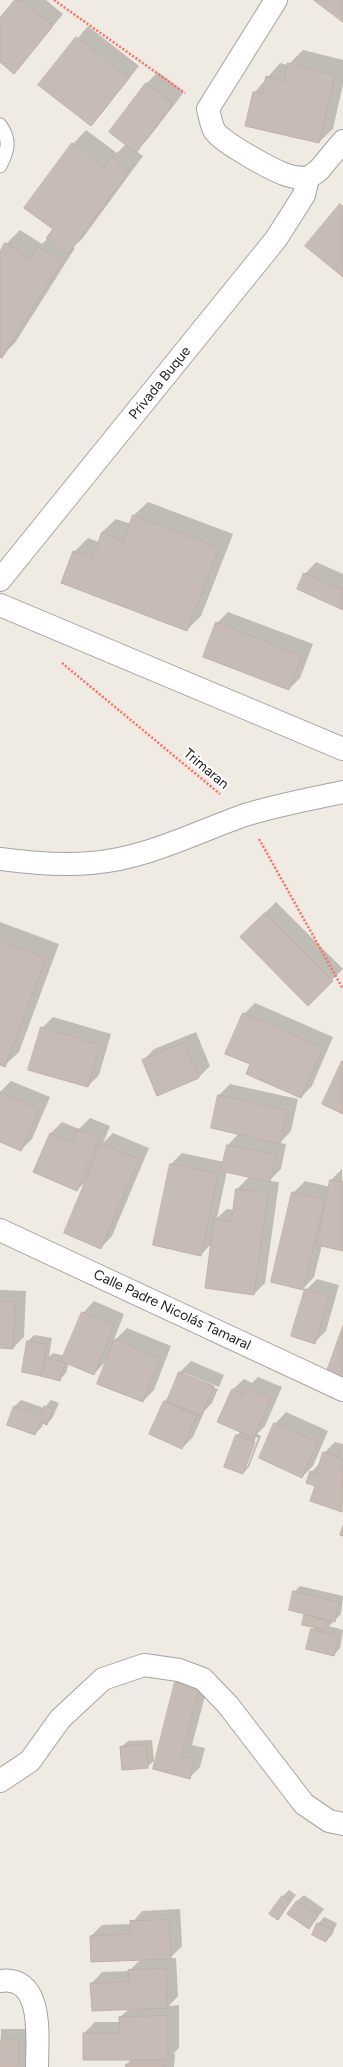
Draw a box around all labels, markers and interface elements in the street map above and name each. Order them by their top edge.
street label: Privada Buque [125,343,195,423]
street label: Trimaran [180,745,232,793]
street label: Calle Padre Nicolás Tamaral [91,1266,253,1354]

